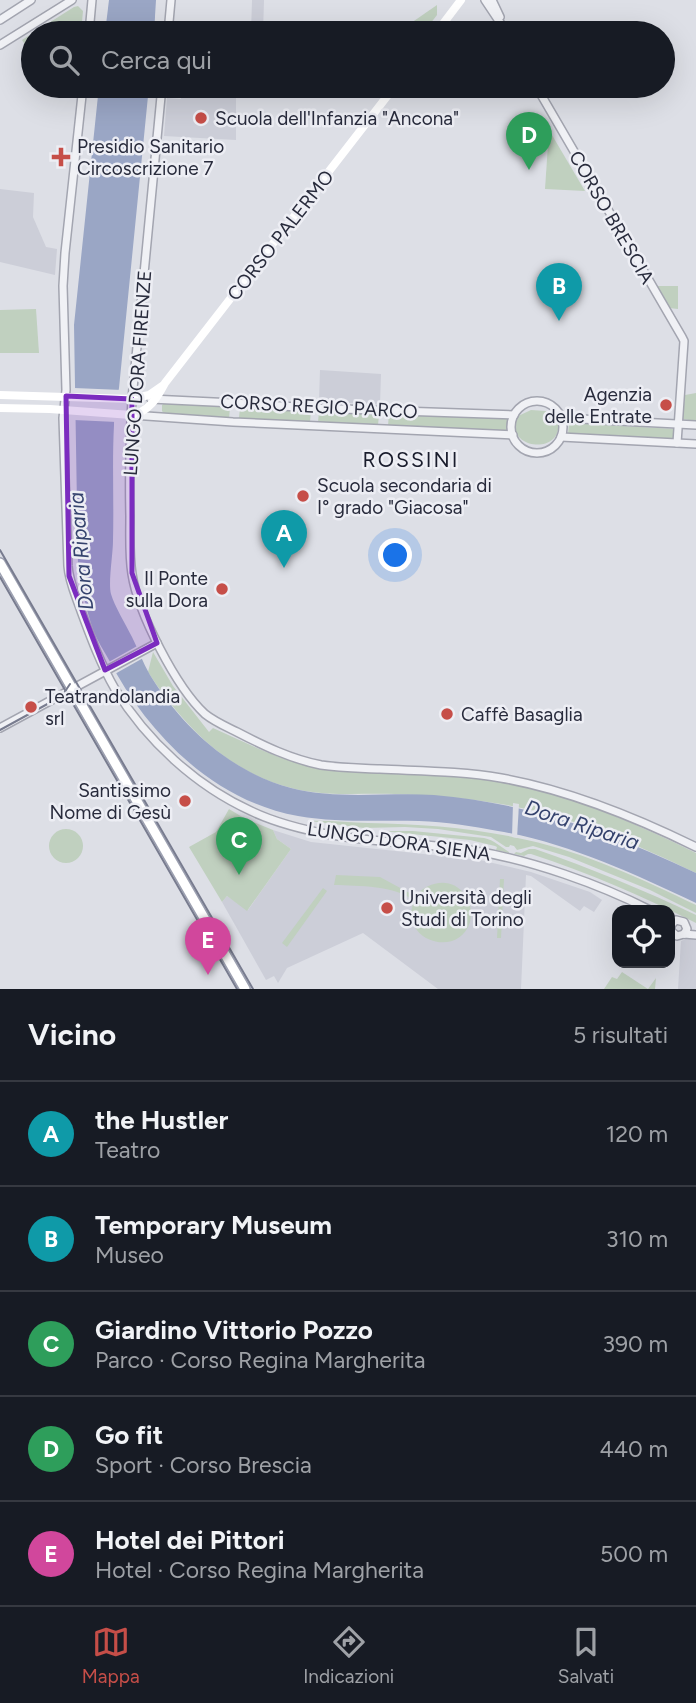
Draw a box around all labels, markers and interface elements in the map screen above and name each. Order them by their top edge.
search box [21,21,675,98]
icon: search [45,41,83,79]
text: Cerca qui [101,44,212,76]
place label: Scuola dell'Infanzia "Ancona" [215,107,459,130]
marker: Scuola dell'Infanzia "Ancona" [193,110,209,126]
pin: D [506,112,552,170]
place label: Presidio Sanitario Circoscrizione 7 [77,135,224,180]
marker: Presidio Sanitario Circoscrizione 7 [51,147,71,167]
street label: CORSO BRESCIA [564,147,659,288]
street label: CORSO PALERMO [222,166,338,305]
pin: B [536,263,582,321]
street label: LUNGO DORA FIRENZE [119,270,156,477]
place label: Agenzia delle Entrate [544,383,652,428]
street label: CORSO REGIO PARCO [220,390,418,423]
marker: Agenzia delle Entrate [658,397,674,413]
district label: ROSSINI [363,447,459,472]
place label: Scuola secondaria di I° grado "Giacosa" [317,474,492,519]
marker: Scuola secondaria di I° grado "Giacosa" [295,488,311,504]
water label: Dora Riparia [63,491,98,611]
pin: A [261,510,307,568]
your location [378,538,412,572]
place label: Il Ponte sulla Dora [126,567,208,612]
marker: Il Ponte sulla Dora [214,581,230,597]
place label: Teatrandolandia srl [45,685,180,730]
marker: Teatrandolandia srl [23,699,39,715]
place label: Caffè Basaglia [461,703,583,726]
marker: Caffè Basaglia [439,706,455,722]
place label: Santissimo Nome di Gesù [50,779,171,824]
marker: Santissimo Nome di Gesù [177,793,193,809]
water label: Dora Riparia [522,794,642,855]
pin: C [216,817,262,875]
street label: LUNGO DORA SIENA [306,817,492,866]
place label: Università degli Studi di Torino [401,886,532,931]
marker: Università degli Studi di Torino [379,900,395,916]
map controls [612,905,675,968]
button: locate [612,905,675,968]
pin: E [185,917,231,975]
text: Vicino [28,1016,116,1053]
text: 5 risultati [573,1021,668,1049]
text: the Hustler [95,1104,228,1136]
text: A [43,1120,59,1148]
text: 120 m [606,1120,668,1148]
text: Teatro [95,1136,160,1164]
text: Temporary Museum [95,1209,332,1241]
text: B [44,1225,58,1253]
text: 310 m [606,1225,668,1253]
text: Museo [95,1241,164,1269]
text: Giardino Vittorio Pozzo [95,1314,373,1346]
text: C [43,1330,59,1358]
text: 390 m [602,1330,668,1358]
text: Parco · Corso Regina Margherita [95,1346,425,1374]
text: Go fit [95,1419,163,1451]
text: D [43,1435,59,1463]
text: 440 m [599,1435,668,1463]
text: Sport · Corso Brescia [95,1451,312,1479]
text: Hotel dei Pittori [95,1524,285,1556]
text: E [44,1540,58,1568]
text: 500 m [600,1540,668,1568]
text: Hotel · Corso Regina Margherita [95,1556,424,1584]
tab: Mappa [82,1623,140,1688]
tab: Indicazioni [303,1623,394,1688]
tab: Salvati [558,1623,614,1688]

